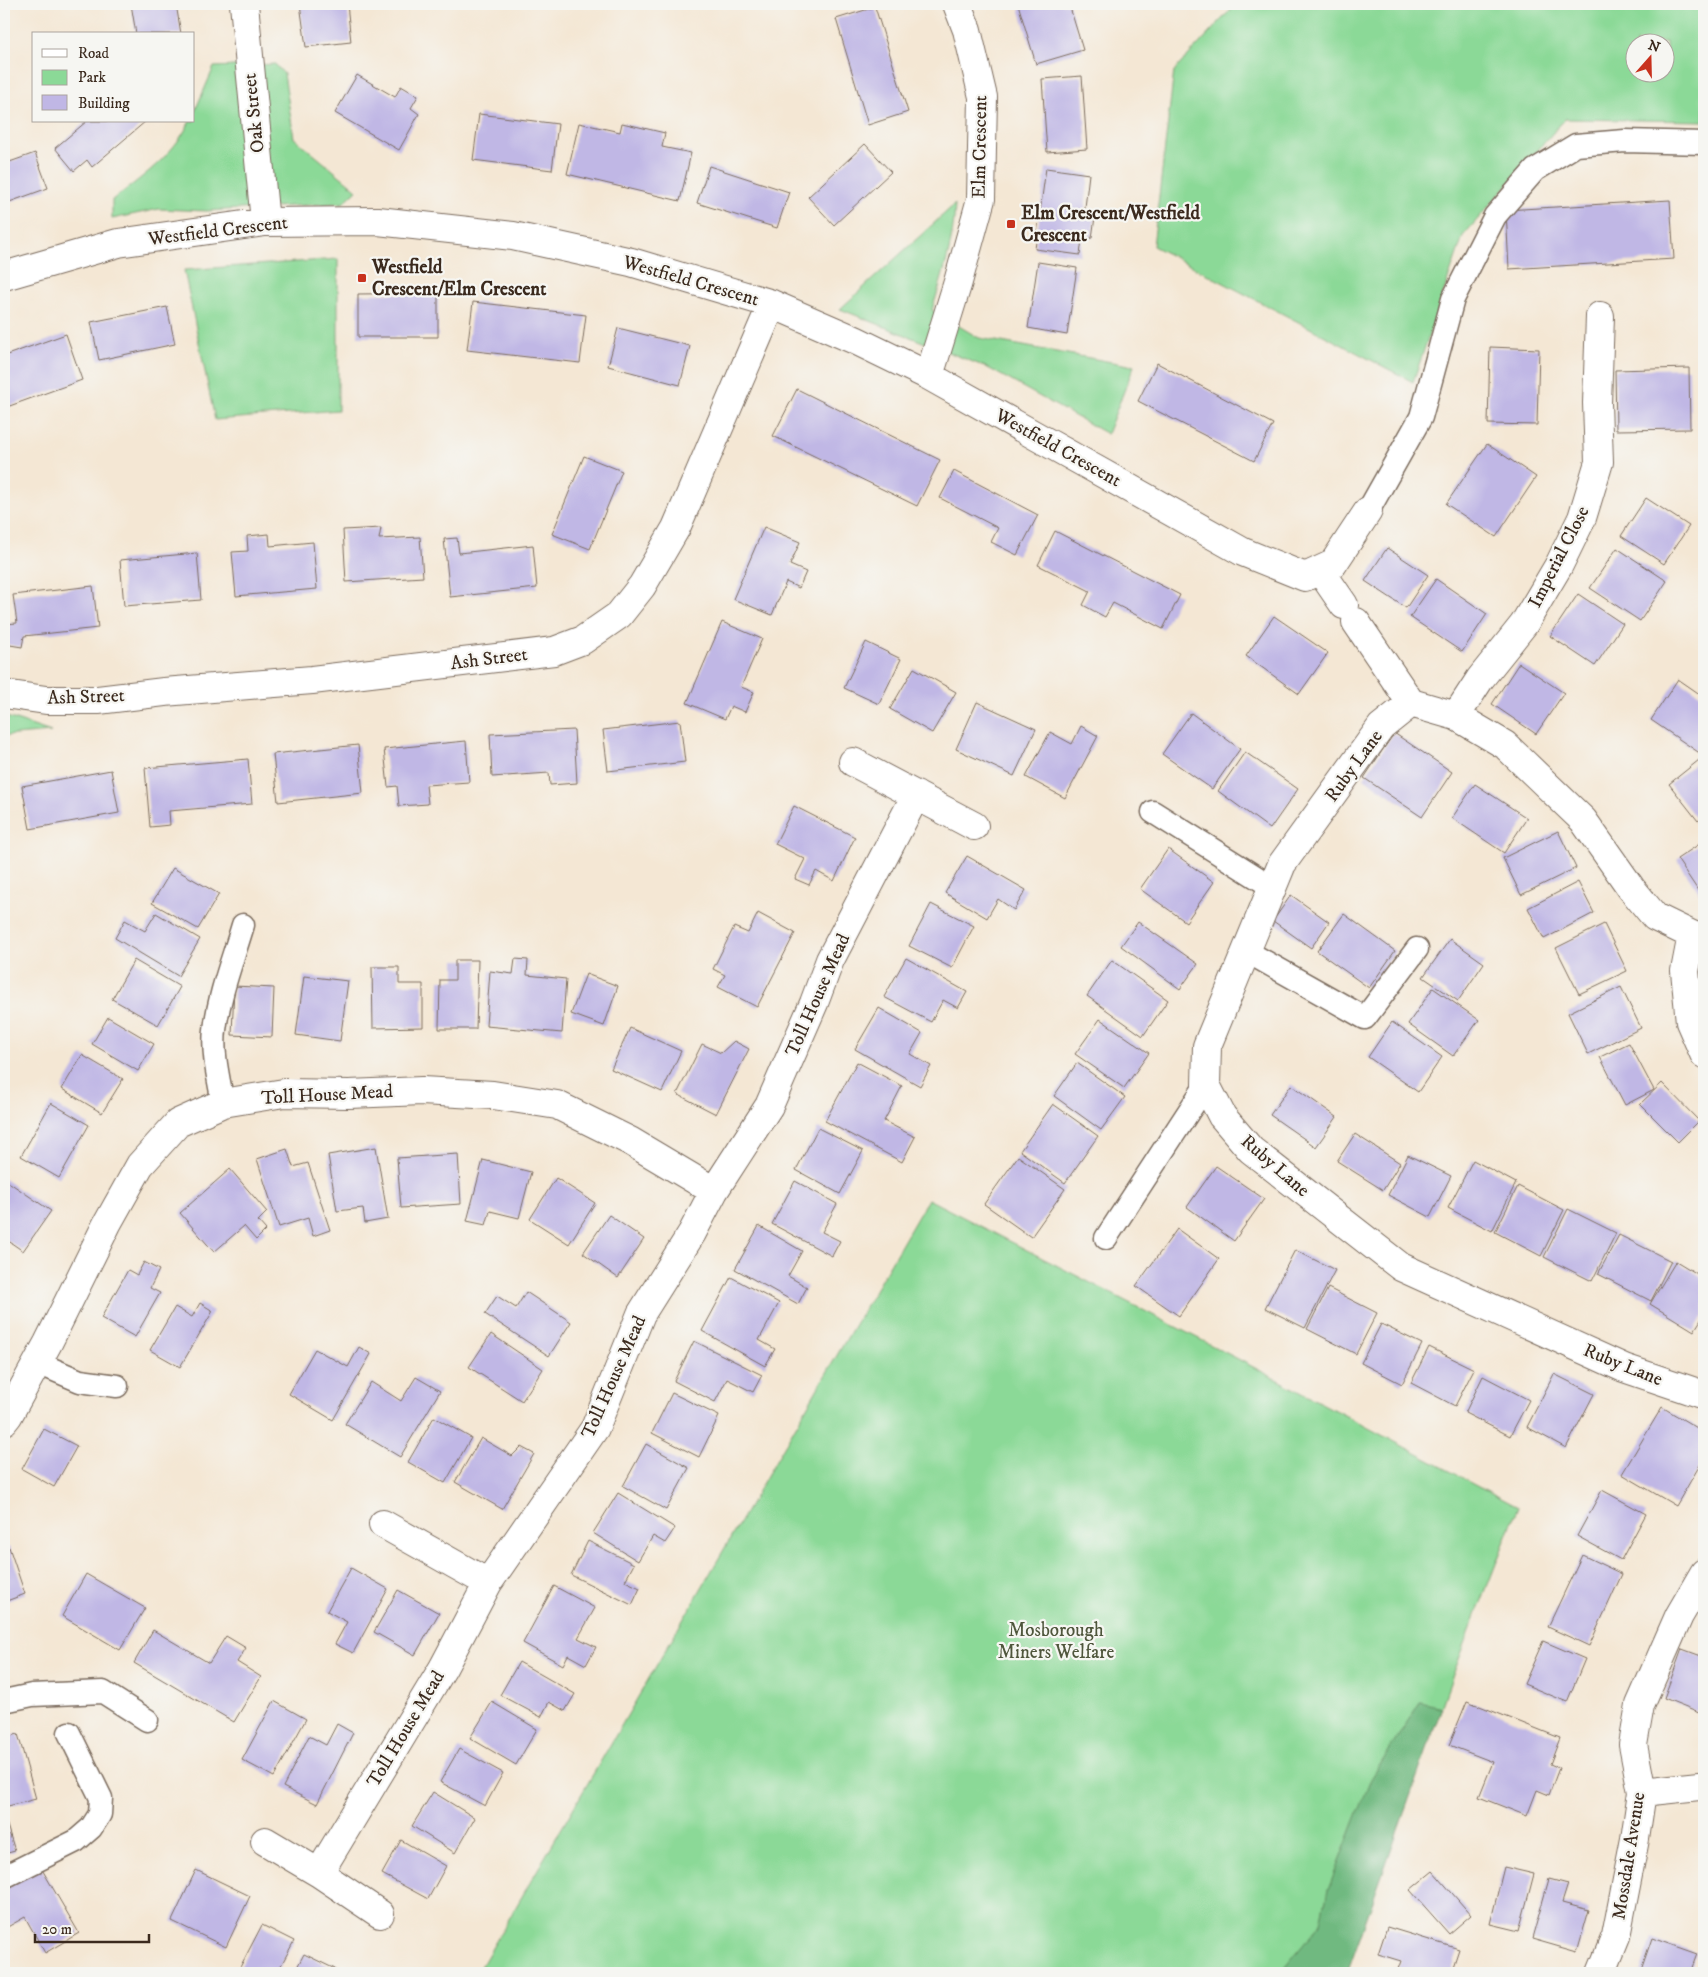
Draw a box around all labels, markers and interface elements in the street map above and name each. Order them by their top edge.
legend [32,32,195,122]
north arrow [1626,32,1676,82]
text: N [1646,36,1663,57]
text: Road [78,44,110,63]
text: Park [78,68,107,87]
street label: Oak Street [238,72,270,154]
text: Building [78,94,130,113]
street label: Elm Crescent [968,95,992,199]
place label: Elm Crescent/Westfield Crescent [1021,202,1201,247]
street label: Westfield Crescent [146,211,289,251]
marker: Elm Crescent/Westfield Crescent [1005,218,1017,230]
street label: Westfield Crescent [619,250,762,311]
place label: Westfield Crescent/Elm Crescent [371,256,547,301]
marker: Westfield Crescent/Elm Crescent [356,272,368,284]
street label: Westfield Crescent [990,403,1125,492]
street label: Imperial Close [1524,502,1595,612]
street label: Ash Street [449,643,529,675]
street label: Ash Street [47,684,125,710]
street label: Ruby Lane [1320,725,1388,806]
street label: Toll House Mead [781,930,856,1060]
street label: Toll House Mead [261,1080,394,1110]
street label: Ruby Lane [1236,1130,1314,1202]
street label: Toll House Mead [577,1312,652,1442]
street label: Ruby Lane [1580,1339,1666,1391]
park label: Mosborough Miners Welfare [998,1619,1114,1664]
street label: Toll House Mead [362,1666,450,1791]
street label: Mossdale Avenue [1608,1790,1650,1921]
scale bar [35,1912,149,1944]
text: 20 m [42,1920,72,1939]

